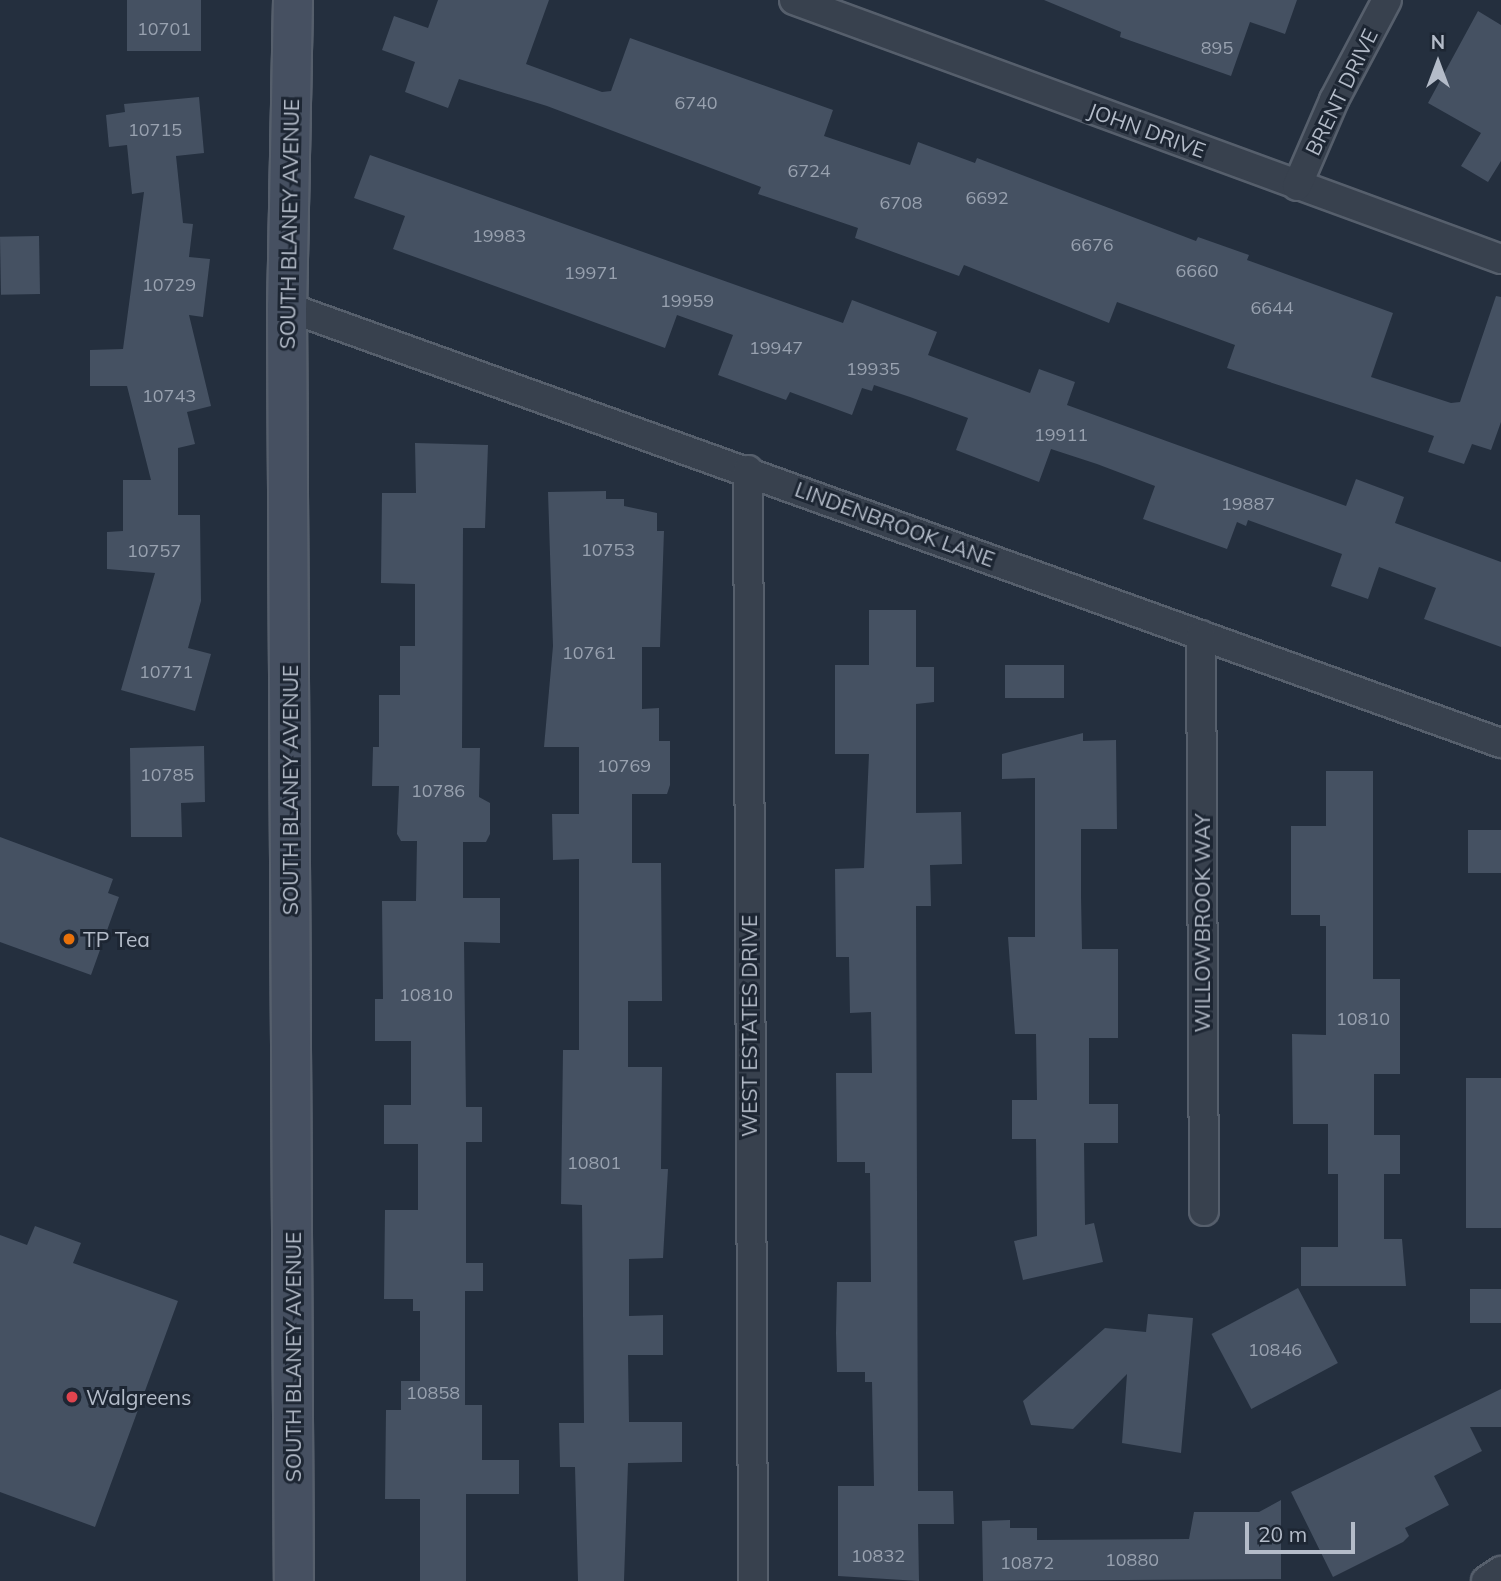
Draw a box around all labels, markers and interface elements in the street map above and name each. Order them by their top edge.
house number: 10701 [137,18,191,40]
street label: BRENT DRIVE [1299,25,1383,159]
north arrow [1403,28,1473,98]
text: N [1431,30,1445,54]
house number: 895 [1201,37,1233,59]
house number: 6740 [674,92,718,114]
street label: JOHN DRIVE [1085,97,1209,163]
street label: SOUTH BLANEY AVENUE [274,99,304,349]
house number: 10715 [128,119,182,141]
house number: 6724 [787,160,831,182]
house number: 6692 [965,187,1009,209]
house number: 6708 [879,192,923,214]
house number: 19983 [472,225,526,247]
house number: 6676 [1070,234,1114,256]
house number: 6660 [1175,260,1219,282]
house number: 19971 [564,262,618,284]
house number: 10729 [142,274,196,296]
house number: 19959 [660,290,714,312]
house number: 6644 [1250,297,1294,319]
house number: 19947 [749,337,803,359]
house number: 19935 [846,358,900,380]
house number: 10743 [142,385,196,407]
house number: 19911 [1034,424,1088,446]
street label: LINDENBROOK LANE [792,476,998,572]
house number: 19887 [1221,493,1275,515]
house number: 10753 [581,539,635,561]
house number: 10757 [127,540,181,562]
house number: 10761 [562,642,616,664]
house number: 10771 [139,661,193,683]
street label: SOUTH BLANEY AVENUE [277,665,303,915]
house number: 10769 [597,755,651,777]
house number: 10785 [140,764,194,786]
house number: 10786 [411,780,465,802]
street label: WILLOWBROOK WAY [1189,813,1215,1033]
street label: WEST ESTATES DRIVE [736,915,762,1137]
place label: TP Tea [83,926,150,952]
marker: TP Tea [61,931,77,947]
house number: 10810 [399,984,453,1006]
house number: 10810 [1336,1008,1390,1030]
house number: 10801 [567,1152,621,1174]
street label: SOUTH BLANEY AVENUE [280,1232,306,1482]
house number: 10846 [1248,1339,1302,1361]
house number: 10858 [406,1382,460,1404]
place label: Walgreens [86,1384,191,1410]
marker: Walgreens [64,1389,80,1405]
scale bar [1249,1508,1359,1552]
text: 20 m [1258,1521,1307,1547]
house number: 10832 [851,1545,905,1567]
house number: 10880 [1105,1549,1159,1571]
house number: 10872 [1000,1552,1054,1574]

